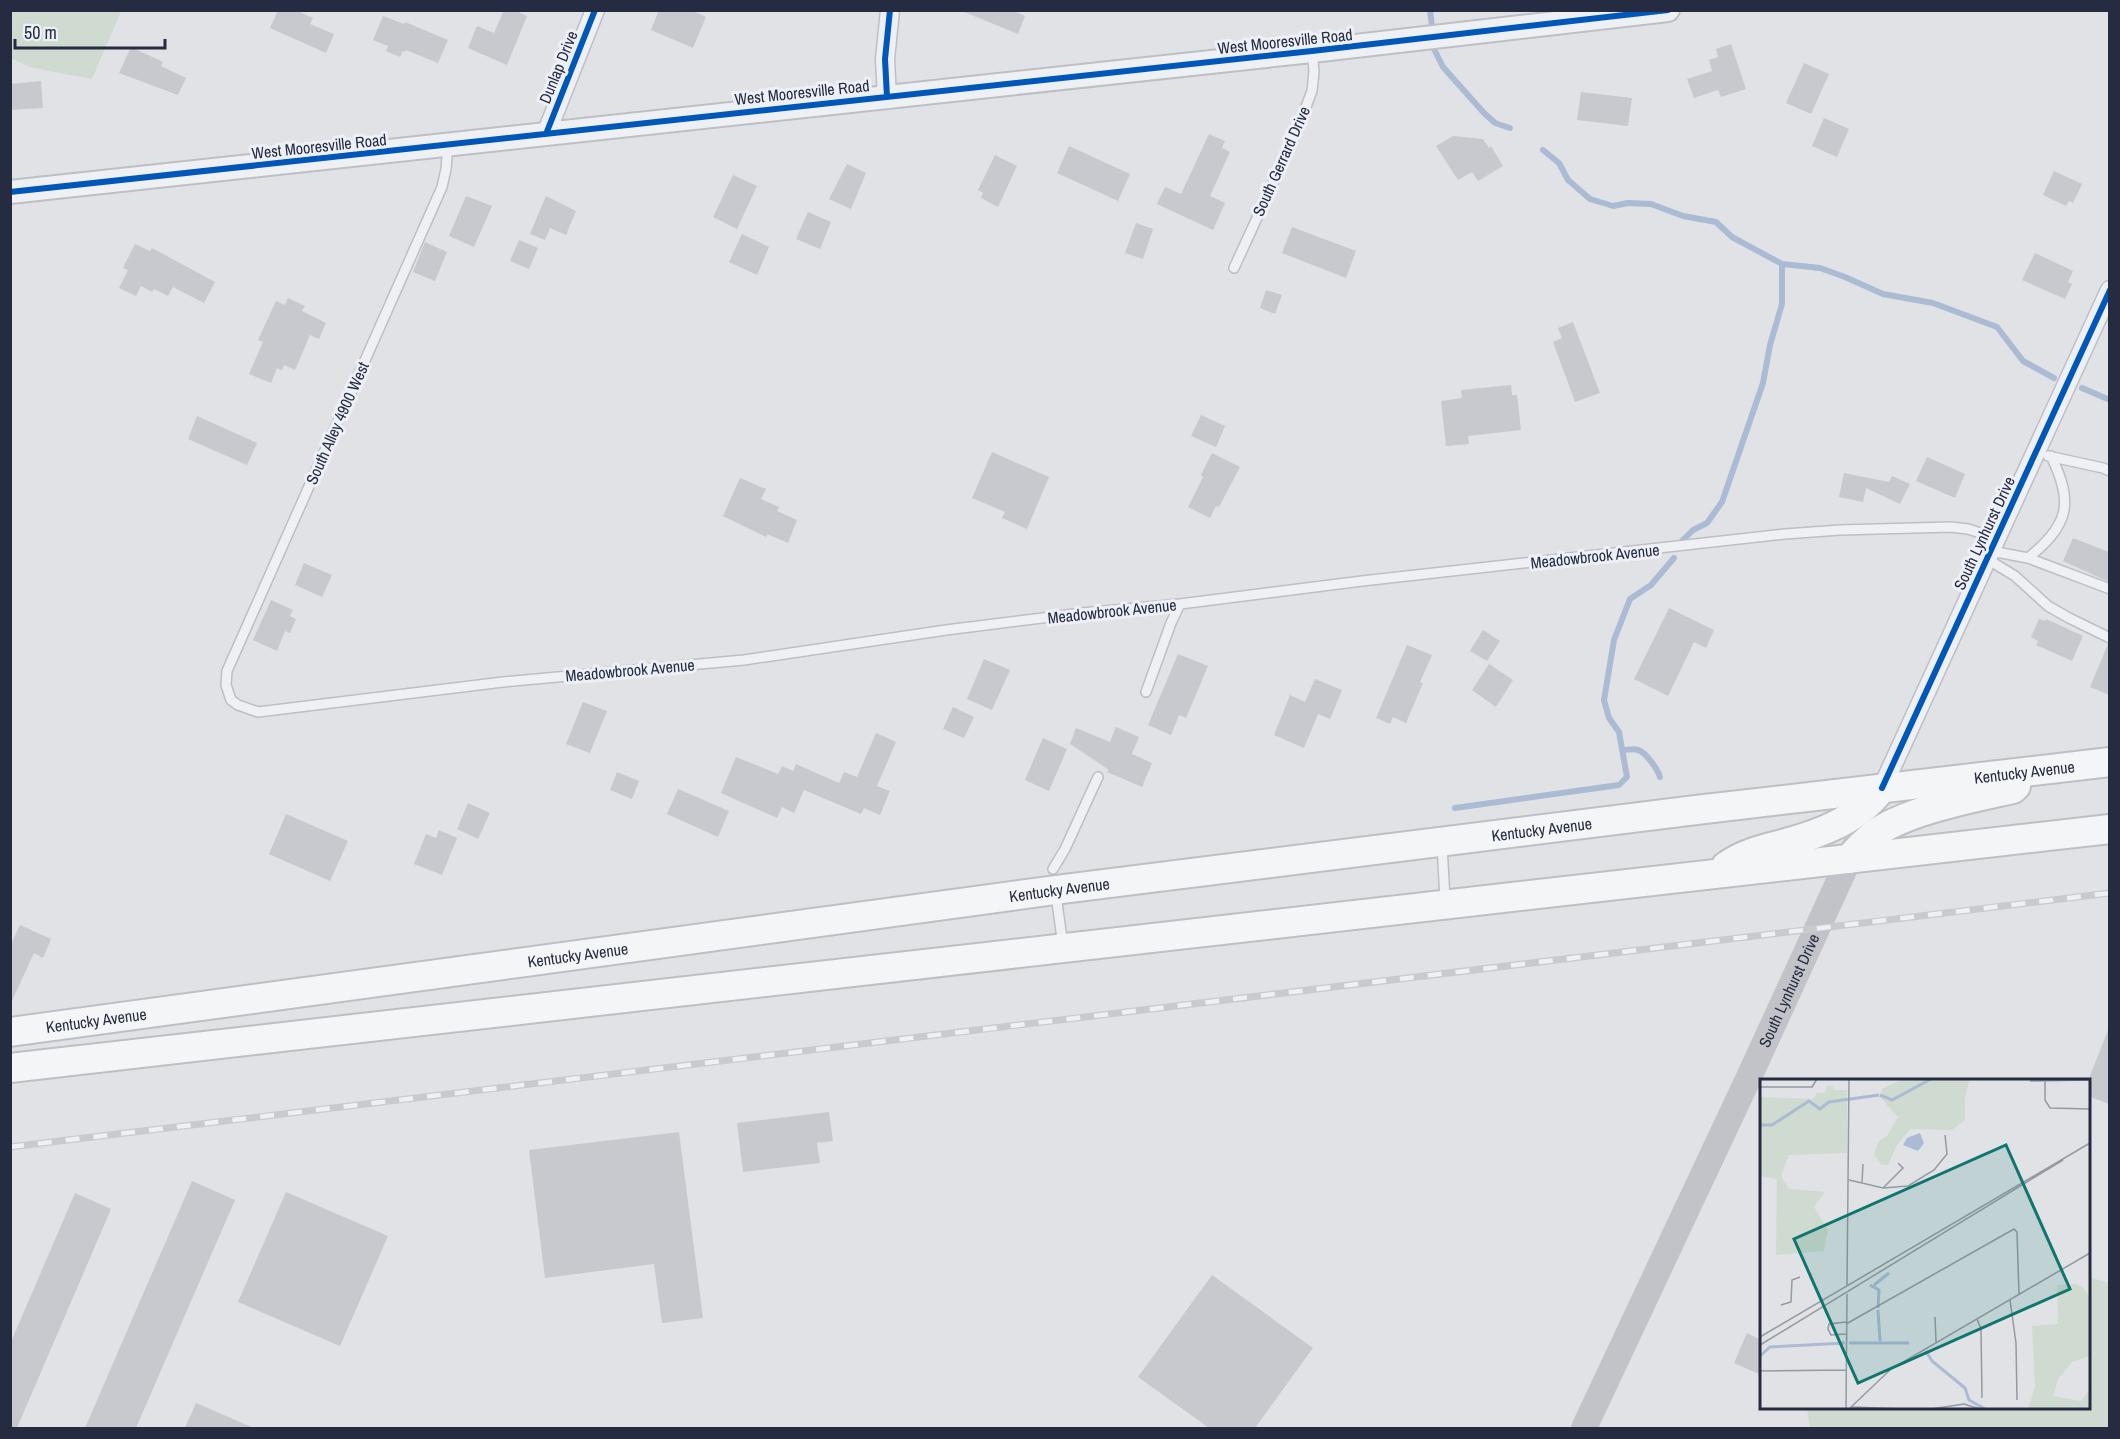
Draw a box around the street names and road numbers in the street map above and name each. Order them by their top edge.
street label: West Mooresville Road [1217,23,1353,59]
street label: Dunlap Drive [533,27,583,107]
street label: West Mooresville Road [734,74,870,110]
street label: South Gerrard Drive [1247,103,1315,219]
street label: West Mooresville Road [251,128,387,164]
street label: South Alley 4900 West [300,358,374,488]
street label: South Lynhurst Drive [1948,473,2020,593]
street label: Meadowbrook Avenue [1529,538,1661,574]
street label: Meadowbrook Avenue [1046,593,1178,629]
street label: Meadowbrook Avenue [564,653,696,687]
street label: Kentucky Avenue [1973,755,2076,789]
street label: Kentucky Avenue [1490,812,1593,846]
street label: Kentucky Avenue [1008,872,1111,907]
street label: South Lynhurst Drive [1753,930,1824,1051]
street label: Kentucky Avenue [526,937,629,973]
street label: Kentucky Avenue [45,1003,148,1038]

